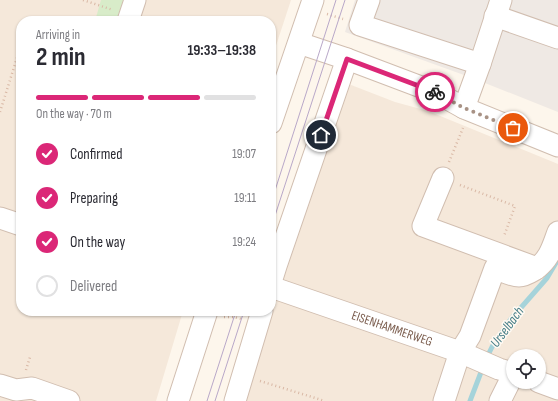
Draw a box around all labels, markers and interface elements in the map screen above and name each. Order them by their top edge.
text: Arriving in [36,27,80,43]
text: 19:33–19:38 [187,41,256,60]
text: 2 min [36,42,86,73]
courier [415,72,455,112]
icon: bike [424,81,446,103]
text: On the way · 70 m [36,106,112,122]
pin [496,111,530,145]
icon: bag [502,117,524,139]
pin [304,118,338,152]
icon: home [310,124,332,146]
icon: check [36,143,58,165]
text: Confirmed [70,145,123,164]
text: 19:07 [232,146,256,162]
icon: check [36,187,58,209]
text: Preparing [70,189,118,208]
text: 19:11 [234,190,256,206]
icon: check [36,231,58,253]
text: On the way [70,233,125,252]
text: 19:24 [233,234,256,250]
text: Delivered [70,277,117,296]
water label: Urselbach [487,303,528,351]
street label: EISENHAMMERWEG [349,307,435,350]
map controls [506,349,546,389]
button: locate [506,349,546,389]

